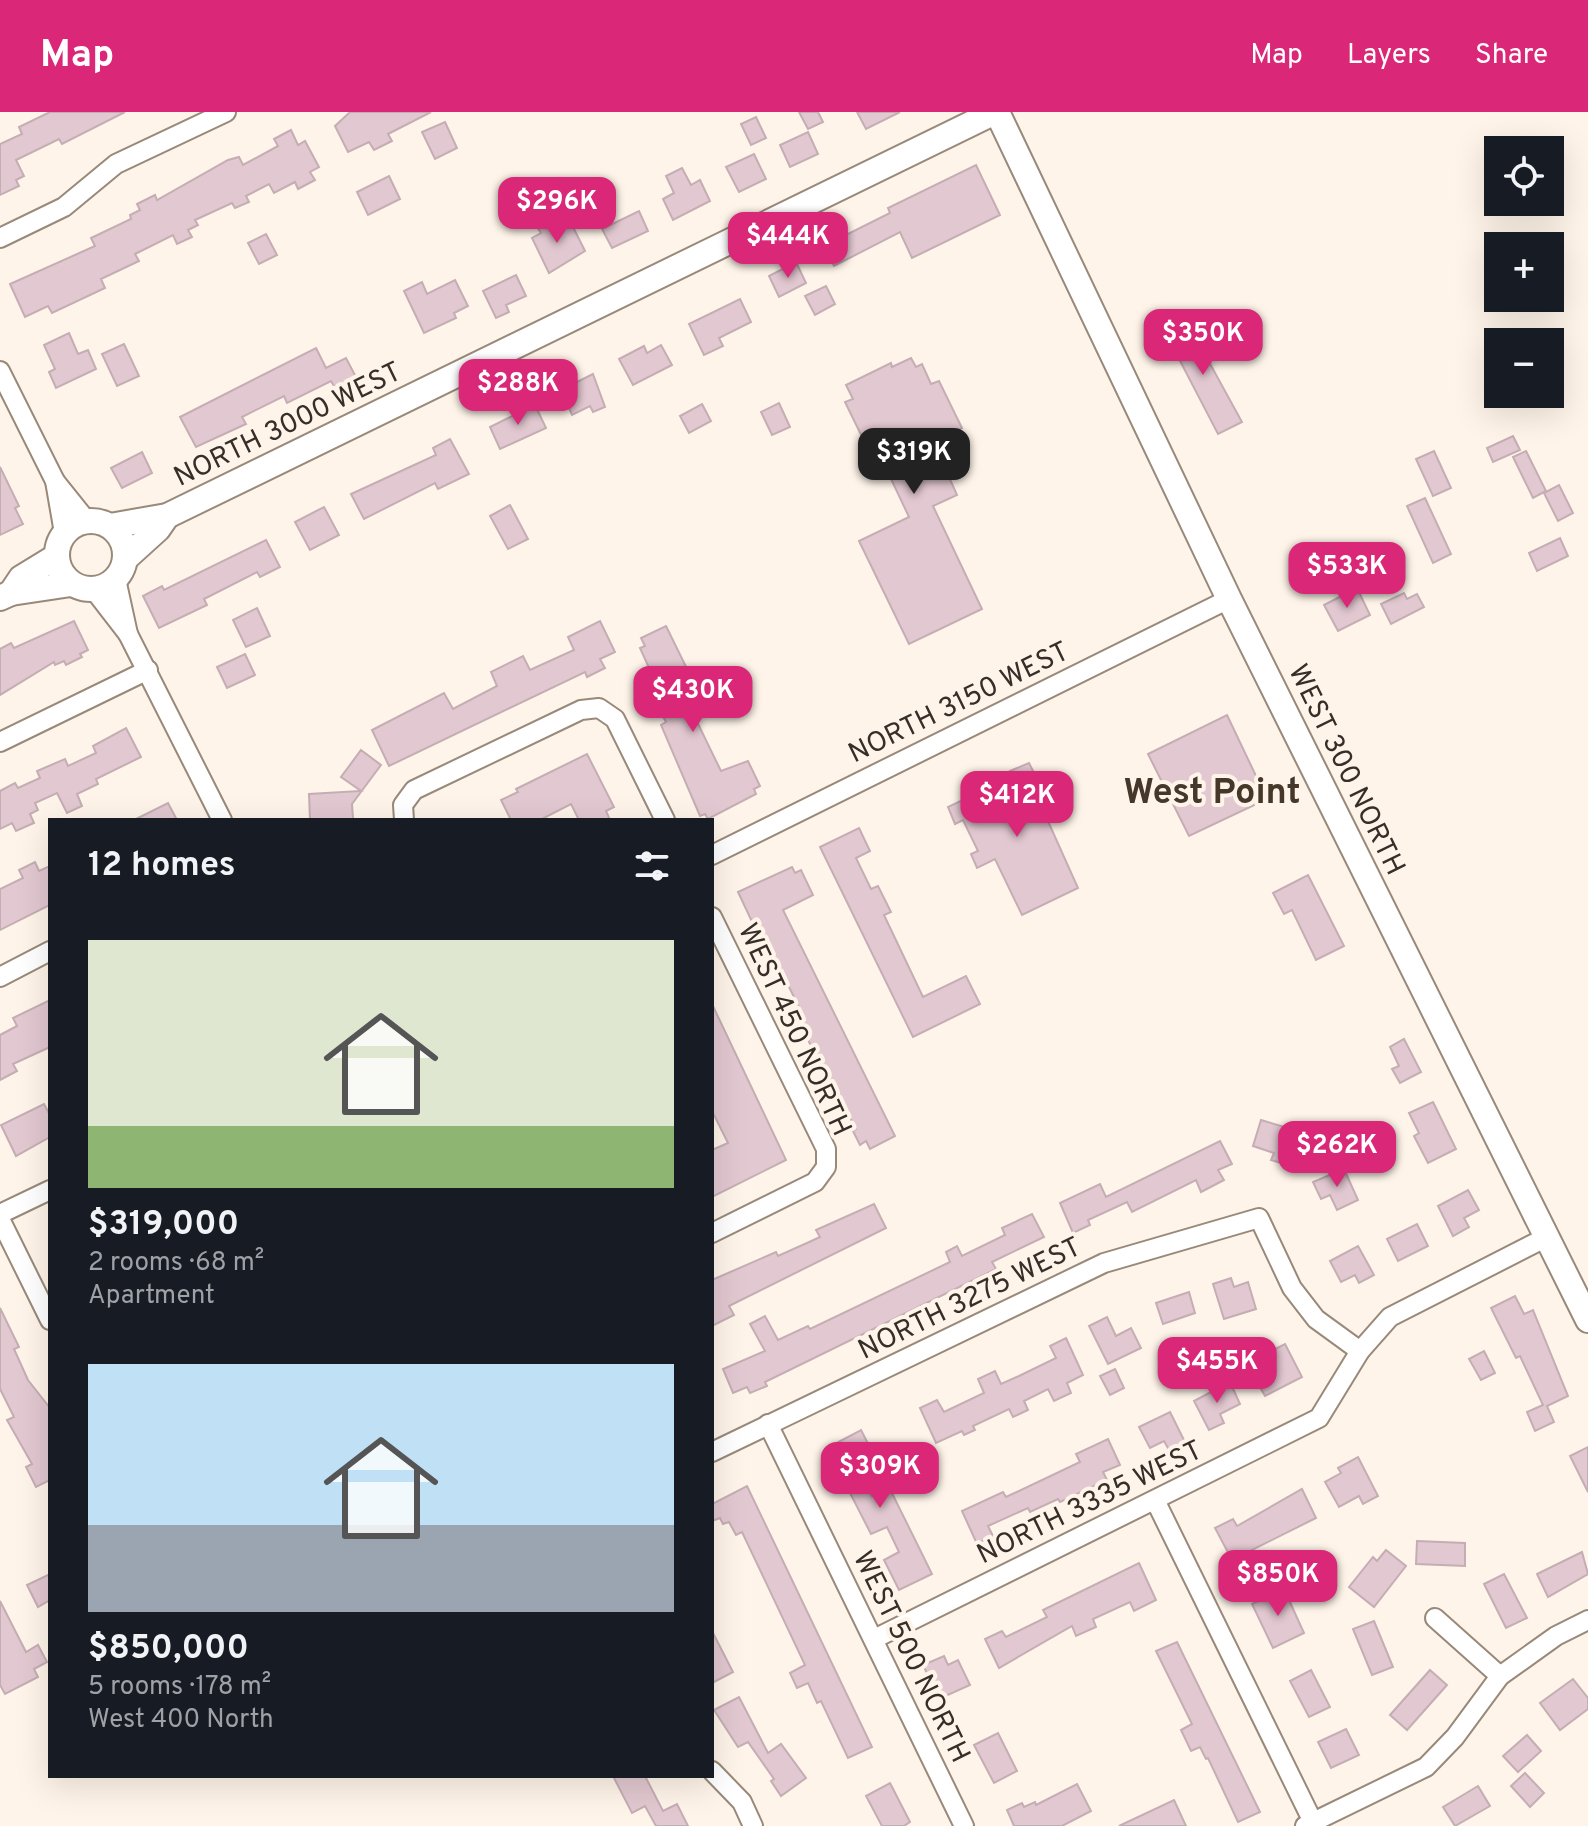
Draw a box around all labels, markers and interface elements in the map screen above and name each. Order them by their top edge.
text: Map [40,32,114,81]
text: Map [1250,38,1303,74]
text: Layers [1347,38,1431,74]
text: Share [1475,38,1548,74]
map controls [1484,136,1564,408]
button: locate [1484,136,1564,216]
pin: $296K [501,177,613,245]
text: $296K [516,186,598,219]
pin: $444K [732,212,844,280]
text: $444K [746,221,830,254]
button: + [1484,232,1564,312]
pin: $350K [1147,309,1259,377]
text: $350K [1162,318,1244,351]
button: − [1484,328,1564,408]
street label: NORTH 3000 WEST [169,355,408,496]
pin: $288K [462,359,574,427]
text: $288K [477,368,559,401]
pin: $319K [858,428,970,496]
text: $319K [876,437,952,470]
pin: $533K [1291,542,1403,610]
text: $533K [1306,551,1388,584]
street label: NORTH 3150 WEST [843,635,1076,773]
street label: WEST 300 NORTH [1279,659,1412,882]
pin: $430K [637,666,749,734]
text: $430K [651,675,735,708]
pin: $412K [961,771,1073,839]
district label: West Point [1123,771,1301,817]
text: $412K [978,780,1056,813]
icon: filters [630,844,674,888]
text: 12 homes [88,845,235,888]
street label: WEST 450 NORTH [728,918,858,1143]
icon: home [309,992,453,1136]
pin: $262K [1281,1121,1393,1189]
text: $262K [1296,1130,1378,1163]
text: $319,000 [88,1204,239,1247]
street label: NORTH 3275 WEST [853,1230,1088,1369]
text: 2 rooms · 68 m² [88,1247,264,1280]
text: Apartment [88,1280,215,1313]
pin: $455K [1161,1337,1273,1405]
text: $455K [1176,1346,1258,1379]
icon: home [309,1416,453,1560]
street label: NORTH 3335 WEST [972,1433,1209,1574]
pin: $309K [824,1442,936,1510]
text: $309K [839,1451,921,1484]
street label: WEST 500 NORTH [843,1545,977,1769]
pin: $850K [1222,1550,1334,1618]
text: $850K [1236,1559,1320,1592]
text: $850,000 [88,1628,249,1671]
text: 5 rooms · 178 m² [88,1671,271,1704]
text: West 400 North [88,1704,274,1737]

